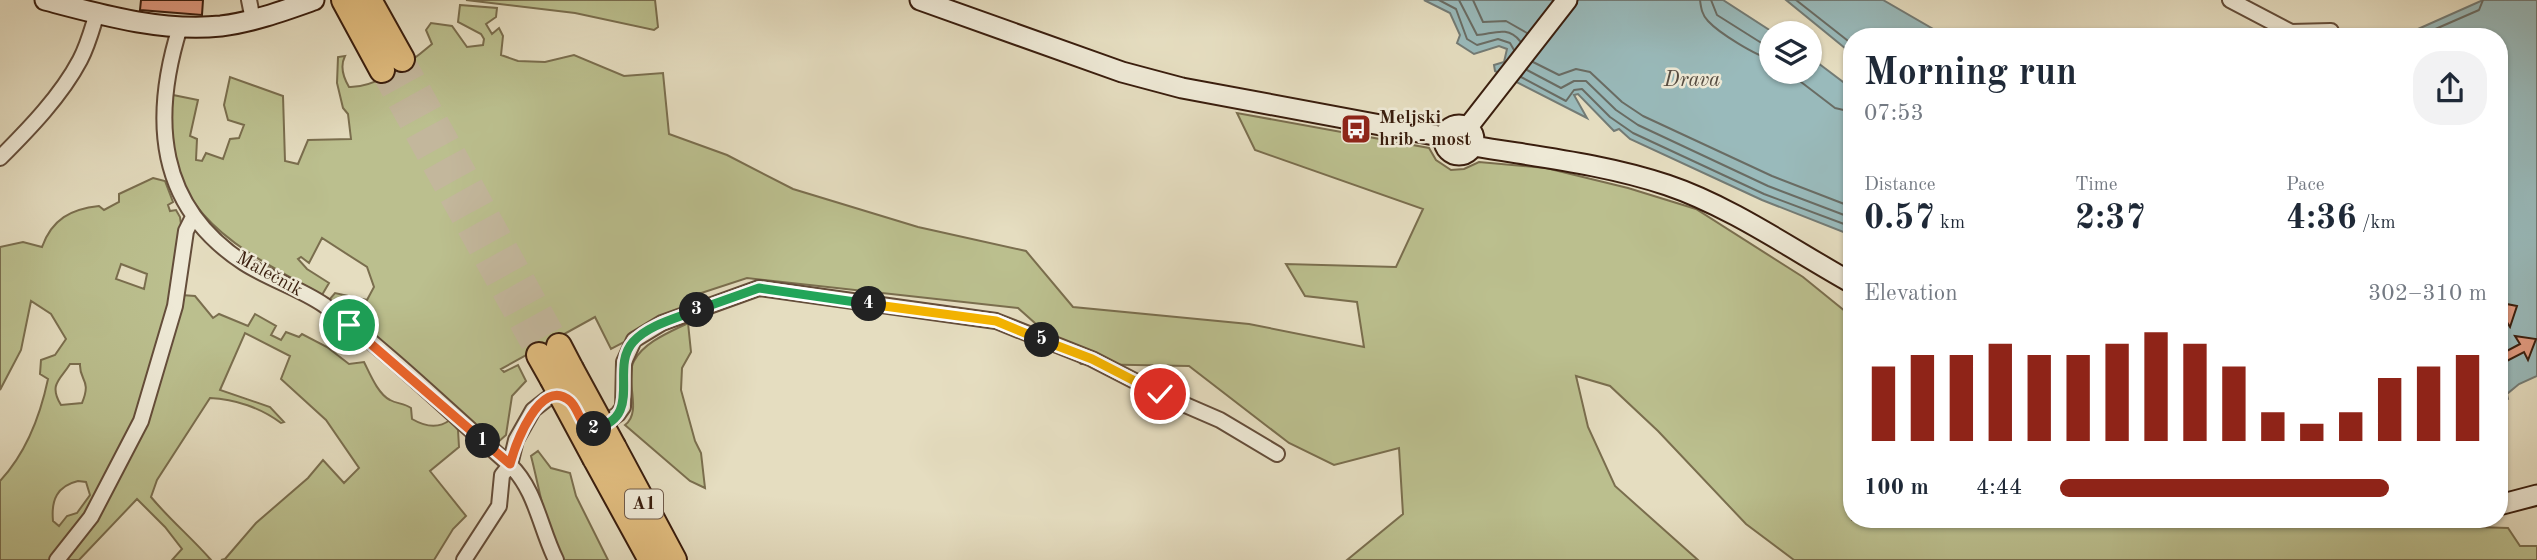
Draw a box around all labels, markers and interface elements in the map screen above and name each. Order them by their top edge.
map controls [1759,21,1822,84]
button: layers [1759,21,1822,84]
button: share [2413,51,2487,125]
text: Morning run [1864,55,2077,93]
water label: Drava [1663,70,1720,91]
text: 07:53 [1864,102,1924,125]
place label: Meljski hrib - most [1379,109,1471,150]
bus stop icon: Meljski hrib - most [1339,112,1373,146]
text: Distance [1864,176,1936,195]
text: Time [2075,176,2118,195]
text: Pace [2286,176,2325,195]
text: 0.57 [1864,201,1935,236]
text: 2:37 [2075,201,2146,236]
text: 4:36 [2286,201,2357,236]
text: km [1935,214,1965,233]
text: /km [2357,214,2396,233]
street label: Malečnik [233,249,306,301]
text: Elevation [1864,282,1958,305]
text: 302–310 m [2368,282,2487,305]
pin: 4 [852,286,886,322]
pin: 3 [680,292,714,328]
text: 4 [863,294,874,313]
pin [319,295,379,355]
text: 3 [691,300,702,319]
icon: arrive [330,306,368,344]
pin: 5 [1024,322,1060,358]
text: 5 [1036,330,1047,349]
pin [1130,364,1190,424]
icon: check [1141,375,1179,413]
pin: 2 [576,412,612,446]
text: 2 [588,419,599,438]
pin: 1 [466,424,500,458]
text: 1 [477,431,488,450]
text: 100 m [1864,476,1929,499]
text: 4:44 [1976,476,2022,499]
road number: A1 [625,490,663,518]

